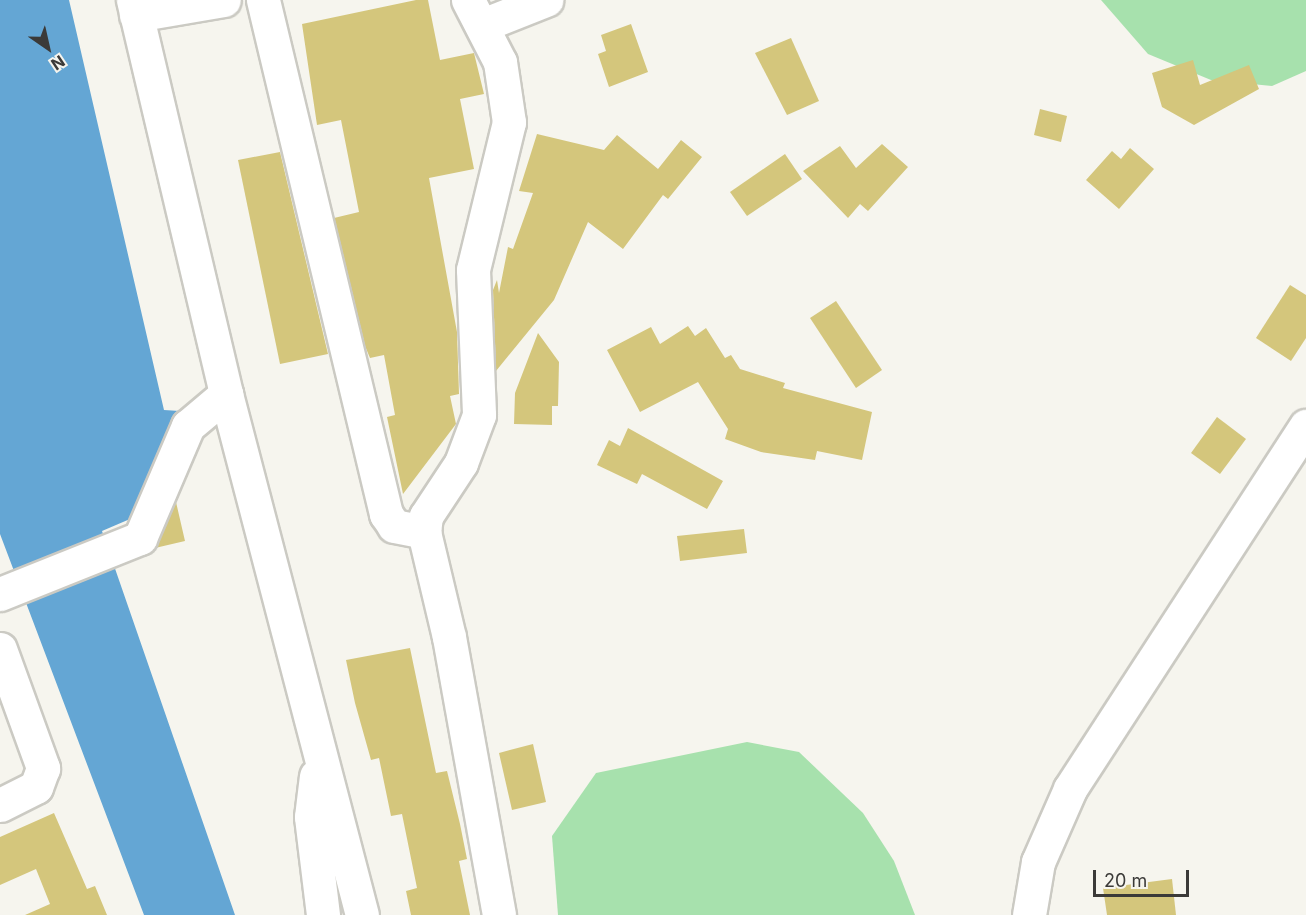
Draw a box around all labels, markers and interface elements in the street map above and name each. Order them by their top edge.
north arrow [18,18,78,78]
text: N [47,51,69,75]
scale bar [1096,858,1192,896]
text: 20 m [1104,870,1147,891]

